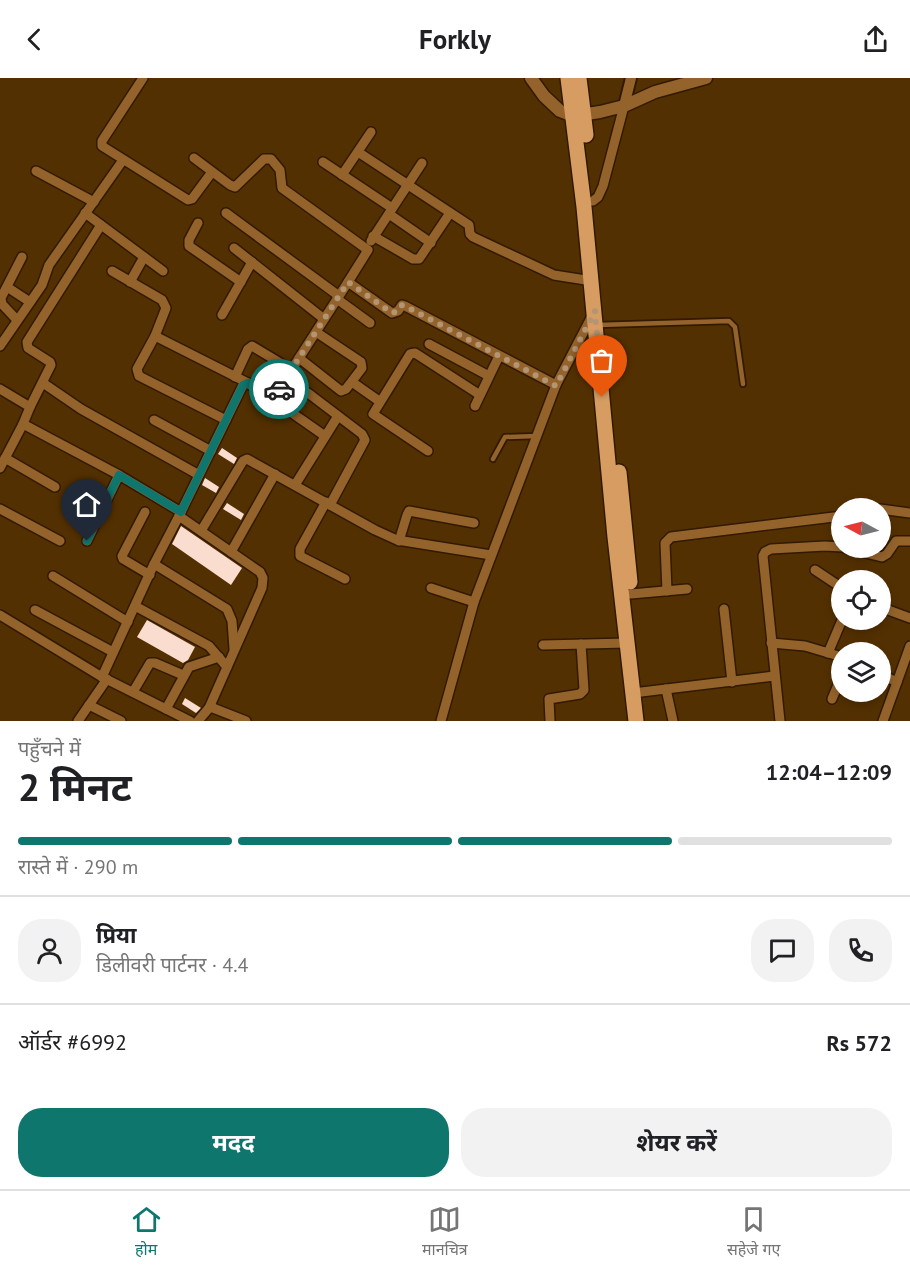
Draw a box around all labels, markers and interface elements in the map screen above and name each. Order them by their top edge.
text: Forkly [419,22,491,56]
icon: back [18,23,51,56]
icon: share [859,23,892,56]
pin [576,335,627,397]
icon: bag [585,344,618,377]
courier [249,359,309,419]
icon: car [263,373,296,406]
pin [61,479,112,541]
icon: home [70,488,103,521]
north arrow [831,498,891,558]
map controls [831,498,891,702]
button: locate [831,570,891,630]
button: layers [831,642,891,702]
text: पहुँचने में [18,736,81,762]
text: 12:04–12:09 [766,758,892,786]
text: 2 मिनट [18,761,132,812]
text: रास्ते में · 290 m [18,854,138,880]
button: person [18,919,81,982]
button: chat [751,919,814,982]
button: phone [829,919,892,982]
text: प्रिया [96,921,136,949]
text: डिलीवरी पार्टनर · 4.4 [96,952,248,978]
text: ऑर्डर #6992 [18,1028,127,1056]
text: Rs 572 [826,1029,892,1057]
button: मदद [18,1108,449,1177]
button: शेयर करें [461,1108,892,1177]
tab: होम [130,1203,163,1262]
tab: मानचित्र [422,1203,468,1262]
tab: सहेजे गए [727,1203,780,1262]

